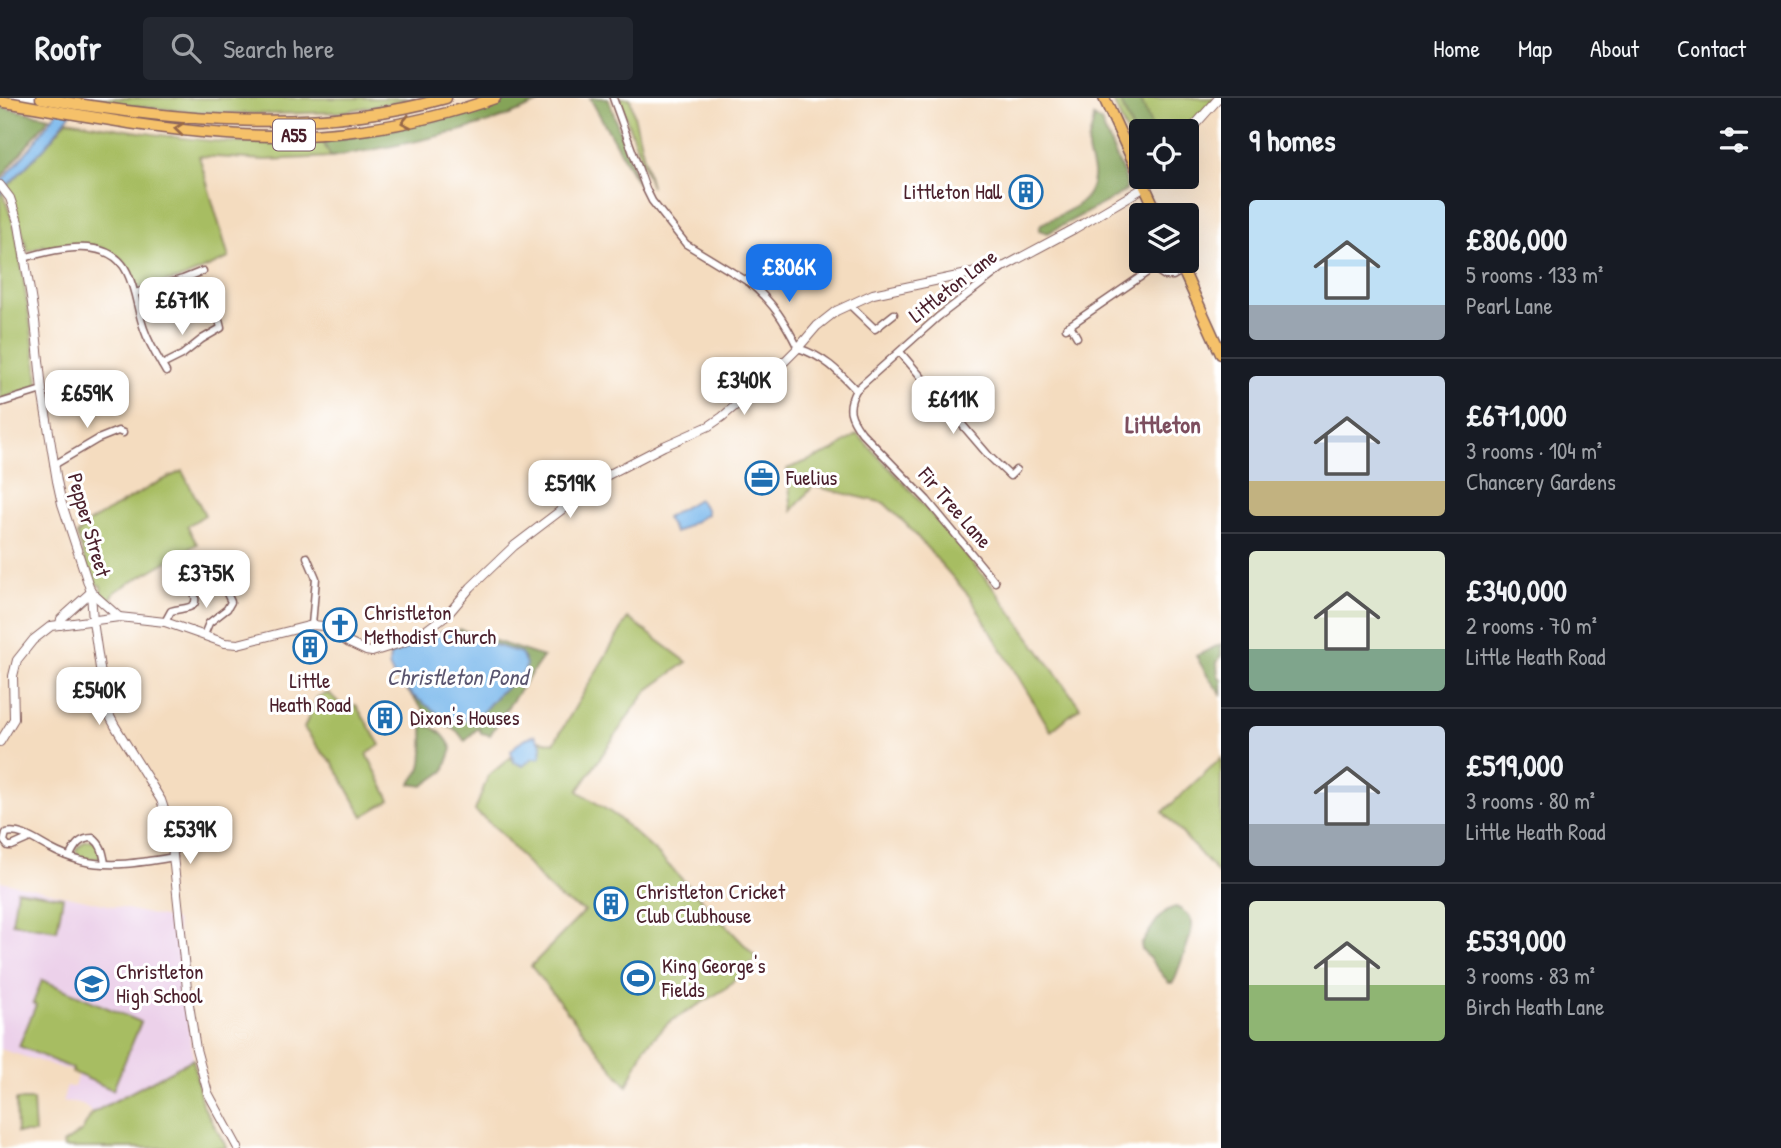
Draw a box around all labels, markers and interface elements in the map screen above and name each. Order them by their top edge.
search box [143,17,633,80]
text: Roofr [35,26,101,70]
icon: search [167,29,205,67]
text: Search here [223,31,334,66]
text: Home [1433,32,1480,64]
text: Map [1518,32,1552,64]
text: About [1590,32,1639,64]
text: Contact [1677,32,1746,64]
one-way arrow [400,113,412,128]
map controls [1129,119,1199,273]
button: locate [1129,119,1199,189]
road number: A55 [273,120,315,150]
text: 9 homes [1249,120,1336,160]
icon: filters [1715,121,1753,159]
one-way arrow [174,122,185,137]
building icon: Littleton Hall [1007,173,1045,211]
place label: Littleton Hall [904,177,1003,206]
button: layers [1129,203,1199,273]
text: £806,000 [1466,219,1567,259]
icon: home [1305,228,1389,312]
street label: Littleton Lane [902,242,1003,329]
pin: £806K [740,244,838,304]
text: £806K [762,251,816,282]
text: 5 rooms · 133 m² [1466,259,1603,290]
pin: £671K [133,278,231,337]
text: £671K [155,284,209,315]
text: Pearl Lane [1466,290,1553,321]
pin: £340K [695,358,793,417]
text: £340K [717,364,771,395]
pin: £659K [38,370,136,430]
pin: £611K [904,376,1002,436]
text: £659K [61,377,113,408]
text: £611K [928,383,978,414]
text: £671,000 [1466,395,1567,435]
icon: home [1305,404,1389,488]
district label: Littleton [1125,408,1201,440]
text: 3 rooms · 104 m² [1466,435,1602,466]
office icon: Fuelius [743,459,781,497]
pin: £519K [521,460,619,520]
street label: Fir Tree Lane [911,460,999,554]
place label: Fuelius [785,463,837,492]
text: Chancery Gardens [1466,466,1616,497]
text: £519K [544,467,596,498]
street label: Pepper Street [61,470,118,581]
pin: £375K [157,550,255,610]
text: £375K [178,557,234,588]
text: £340,000 [1466,570,1567,610]
icon: home [1305,579,1389,663]
place label: Christleton Methodist Church [364,598,496,651]
church icon: Christleton Methodist Church [321,606,359,644]
text: 2 rooms · 70 m² [1466,610,1597,641]
building icon: Little Heath Road [291,628,329,666]
text: Little Heath Road [1466,641,1606,672]
water label: Christleton Pond [387,661,531,692]
place label: Little Heath Road [269,666,351,719]
pin: £540K [50,668,148,727]
text: £540K [72,674,126,705]
building icon: Dixon's Houses [366,699,404,737]
place label: Dixon's Houses [410,703,520,732]
text: £519,000 [1466,745,1563,785]
icon: home [1305,754,1389,838]
text: 3 rooms · 80 m² [1466,785,1595,816]
pin: £539K [141,806,239,866]
text: £539K [163,813,217,844]
text: Little Heath Road [1466,816,1606,847]
place label: Christleton Cricket Club Clubhouse [636,877,786,930]
building icon: Christleton Cricket Club Clubhouse [592,885,630,923]
text: £539,000 [1466,920,1566,960]
icon: home [1305,929,1389,1013]
place label: King George's Fields [661,951,766,1004]
place label: Christleton High School [116,957,204,1010]
sports icon: King George's Fields [619,959,657,997]
text: 3 rooms · 83 m² [1466,960,1595,991]
school or university icon: Christleton High School [73,965,111,1003]
text: Birch Heath Lane [1466,991,1604,1022]

